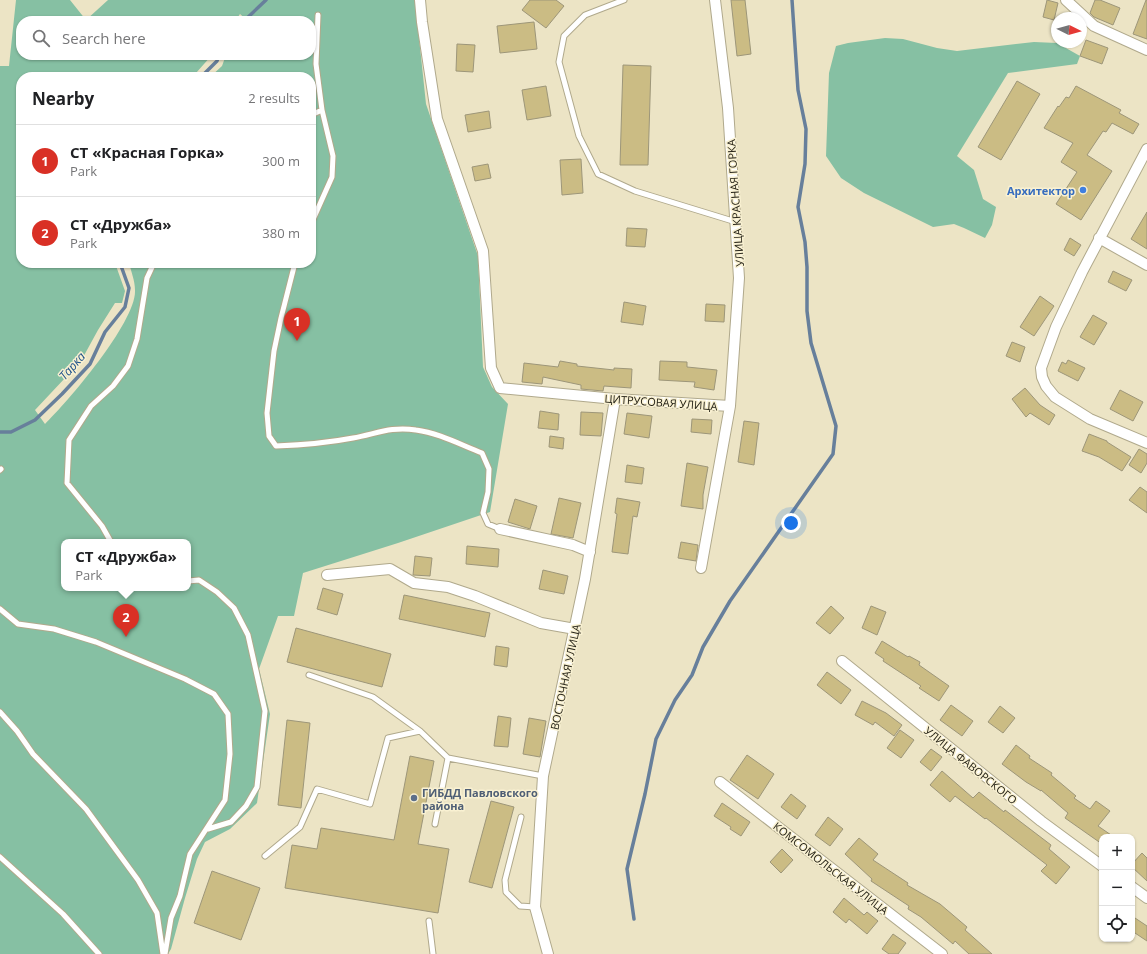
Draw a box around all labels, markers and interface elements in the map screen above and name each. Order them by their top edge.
north arrow [1051,12,1087,48]
search box [16,16,316,60]
icon: search [30,27,52,49]
text: Search here [62,28,146,48]
text: Nearby [32,87,94,110]
text: 2 results [248,89,300,107]
street label: УЛИЦА КРАСНАЯ ГОРКА [723,139,747,267]
text: СТ «Красная Горка» [70,142,224,162]
text: 1 [41,152,49,170]
text: 300 m [262,152,300,170]
text: Park [70,162,97,180]
place label: Архитектор [1007,183,1075,198]
marker: Архитектор [1078,185,1088,195]
text: СТ «Дружба» [70,214,172,234]
text: 2 [41,224,49,242]
text: 380 m [262,224,300,242]
text: Park [70,234,97,252]
pin: 1 [284,308,310,341]
water label: Тарка [55,348,89,384]
street label: ЦИТРУСОВАЯ УЛИЦА [604,391,718,413]
your location [781,513,801,533]
popup [61,539,191,591]
text: СТ «Дружба» [75,546,177,566]
text: Park [75,566,102,584]
pin: 2 [113,604,139,637]
street label: ВОСТОЧНАЯ УЛИЦА [546,623,584,731]
street label: УЛИЦА ФАВОРСКОГО [921,723,1021,807]
place label: ГИБДД Павловского района [422,785,538,813]
marker: ГИБДД Павловского района [409,793,419,803]
street label: КОМСОМОЛЬСКАЯ УЛИЦА [770,818,892,918]
map controls [1099,834,1135,942]
button: + [1099,834,1135,870]
button: − [1099,870,1135,906]
button: locate [1099,906,1135,942]

